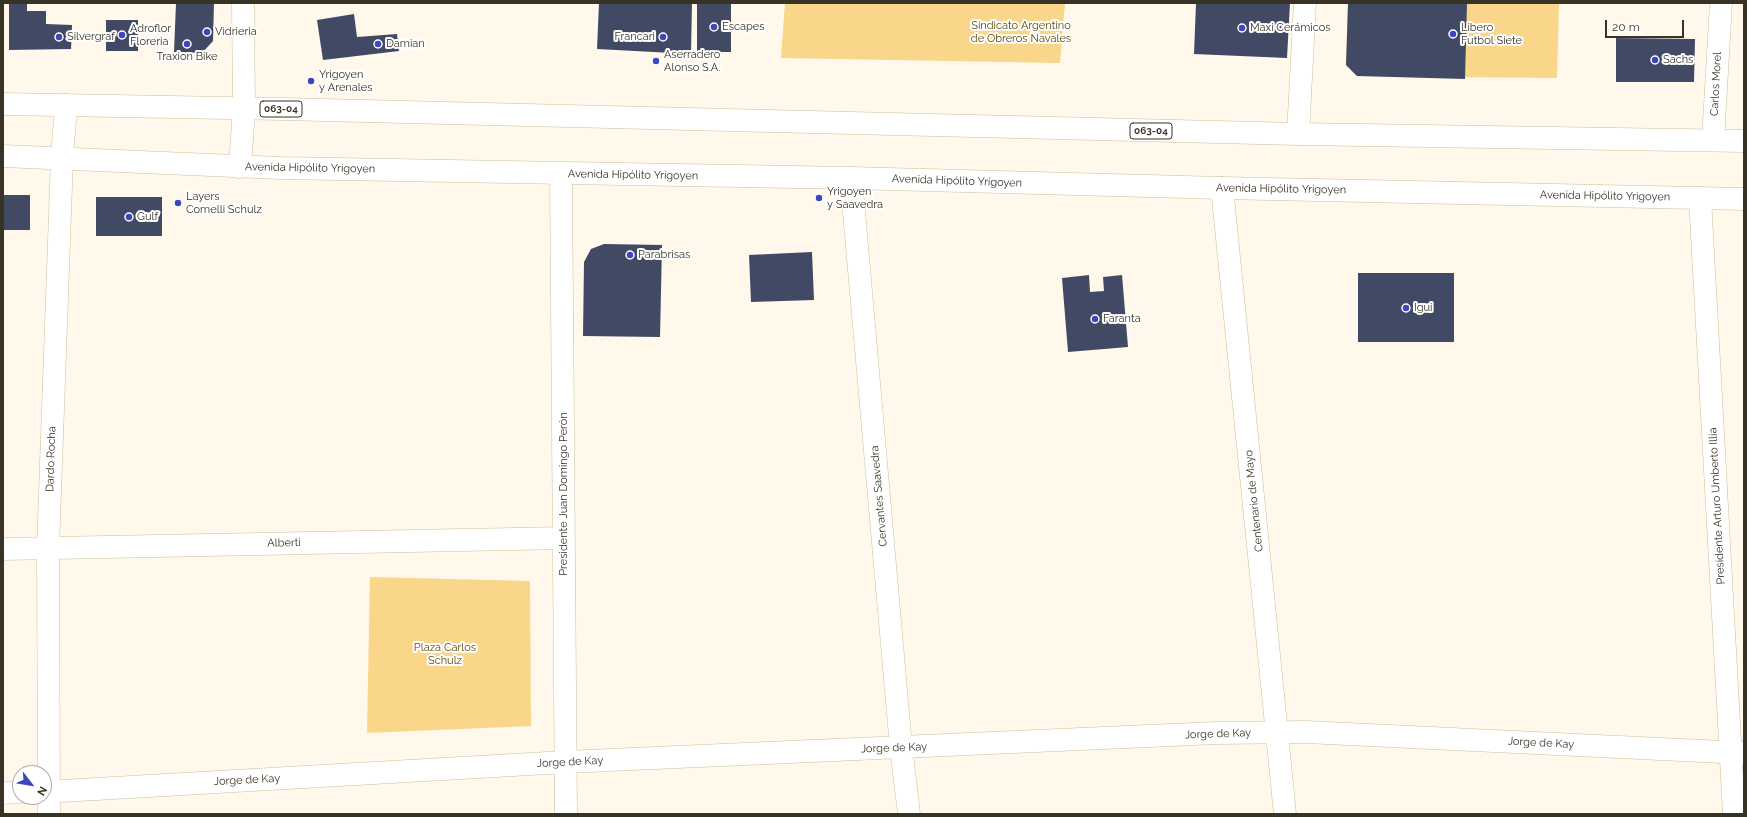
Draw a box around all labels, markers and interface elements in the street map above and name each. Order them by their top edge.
scale bar [1607,12,1686,38]
park label: Sindicato Argentino de Obreros Navales [971,19,1071,45]
place label: Escapes [722,20,765,34]
text: 20 m [1612,20,1640,34]
place label: Maxi Cerámicos [1250,21,1331,35]
place label: Libero Futbol Siete [1461,21,1522,47]
place label: Adroflor Floreria [130,22,171,48]
marker: Escapes [709,22,719,32]
marker: Maxi Cerámicos [1237,23,1247,33]
place label: Vidrieria [215,25,257,39]
marker: Vidrieria [202,27,212,37]
marker: Libero Futbol Siete [1448,29,1458,39]
place label: Silvergraf [67,30,115,44]
marker: Adroflor Floreria [117,30,127,40]
place label: Francari [614,30,655,44]
marker: Silvergraf [54,32,64,42]
marker: Francari [658,32,668,42]
place label: Damian [386,37,425,51]
marker: Traxion Bike [182,39,192,49]
marker: Damian [373,39,383,49]
place label: Aserradero Alonso S.A. [664,48,720,74]
place label: Traxion Bike [157,50,217,64]
street label: Carlos Morel [1708,52,1724,116]
place label: Sachs [1663,53,1693,67]
marker: Sachs [1650,55,1660,65]
marker: Aserradero Alonso S.A. [651,56,661,66]
place label: Yrigoyen y Arenales [319,68,373,94]
marker: Yrigoyen y Arenales [306,76,316,86]
road number: 063-04 [260,101,302,117]
road number: 063-04 [1130,123,1172,139]
street label: Avenida Hipólito Yrigoyen [245,160,375,176]
street label: Avenida Hipólito Yrigoyen [568,167,698,183]
street label: Avenida Hipólito Yrigoyen [892,172,1022,190]
street label: Avenida Hipólito Yrigoyen [1216,181,1346,197]
place label: Yrigoyen y Saavedra [827,185,883,211]
street label: Avenida Hipólito Yrigoyen [1540,188,1670,204]
place label: Layers Comelli Schulz [186,190,262,216]
marker: Yrigoyen y Saavedra [814,193,824,203]
marker: Layers Comelli Schulz [173,198,183,208]
place label: Gulf [137,210,158,224]
marker: Gulf [124,212,134,222]
place label: Parabrisas [638,248,690,262]
marker: Parabrisas [625,250,635,260]
place label: Igui [1414,301,1432,315]
marker: Igui [1401,303,1411,313]
place label: Faranta [1103,312,1141,326]
marker: Faranta [1090,314,1100,324]
street label: Presidente Juan Domingo Perón [557,412,571,576]
street label: Dardo Rocha [43,426,59,492]
street label: Presidente Arturo Umberto Illia [1706,427,1728,585]
street label: Cervantes Saavedra [868,445,890,547]
street label: Centenario de Mayo [1242,449,1266,553]
street label: Alberti [267,536,301,550]
park label: Plaza Carlos Schulz [414,641,476,667]
street label: Jorge de Kay [1185,726,1251,742]
street label: Jorge de Kay [1507,735,1575,751]
street label: Jorge de Kay [861,740,927,756]
street label: Jorge de Kay [536,754,604,770]
north arrow [12,765,52,805]
street label: Jorge de Kay [213,772,281,788]
text: N [34,784,50,798]

